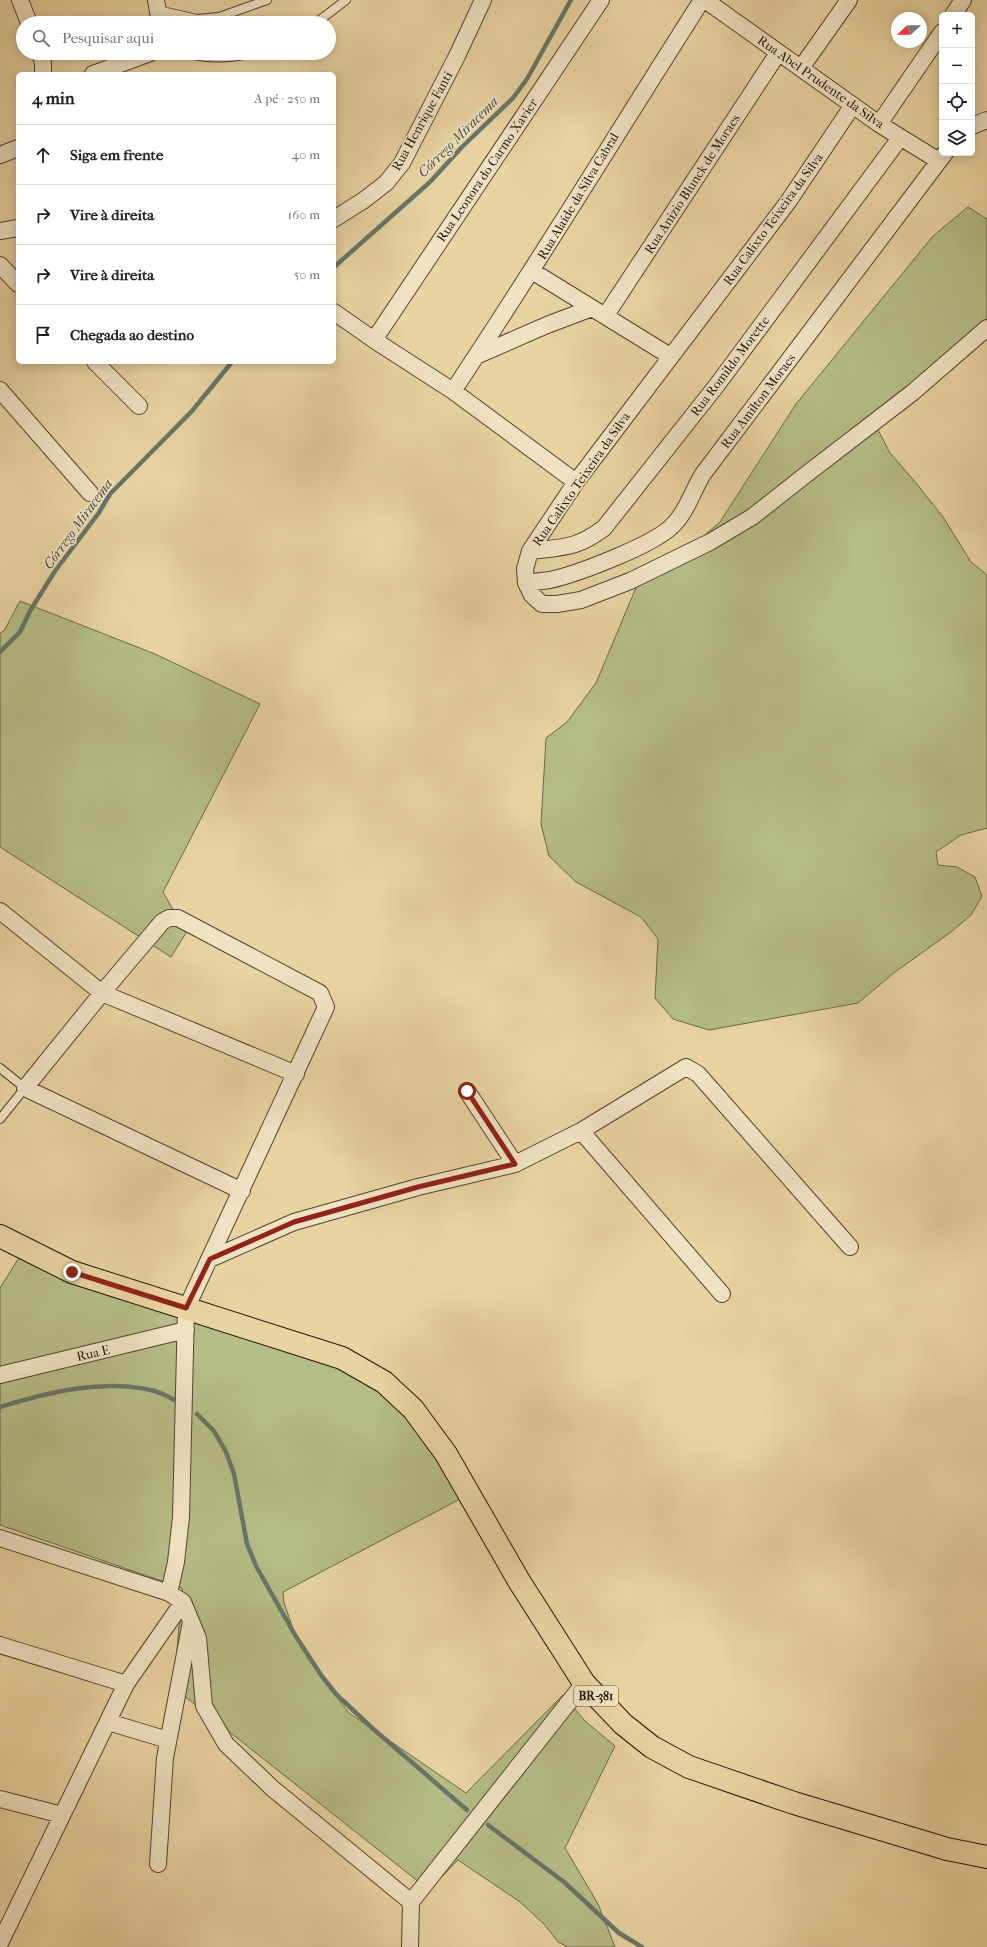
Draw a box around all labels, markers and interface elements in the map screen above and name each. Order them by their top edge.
north arrow [891,12,927,48]
map controls [939,12,975,156]
button: + [939,12,975,48]
search box [16,16,336,60]
icon: search [30,27,52,49]
text: Pesquisar aqui [62,29,154,47]
street label: Rua Abel Prudente da Silva [755,33,888,132]
button: − [939,48,975,84]
street label: Rua Henrique Fanti [389,69,456,173]
button: locate [939,84,975,120]
text: 4 min [32,88,75,108]
text: A pé · 250 m [254,91,320,106]
water label: Córrego Miracema [414,93,502,181]
street label: Rua Leonora do Carmo Xavier [433,95,541,244]
street label: Rua Anizio Blunck de Moraes [641,111,743,257]
button: layers [939,120,975,156]
street label: Rua Alaíde da Silva Cabral [534,130,622,262]
icon: ahead [32,144,54,166]
text: Siga em frente [70,146,163,164]
text: 40 m [292,147,320,162]
street label: Rua Calixto Teixeira da Silva [720,149,827,288]
icon: right [32,204,54,226]
text: Vire à direita [70,206,154,224]
text: 160 m [288,207,320,222]
icon: right [32,264,54,286]
text: Vire à direita [70,266,154,284]
text: 50 m [294,267,320,282]
street label: Rua Romildo Morette [687,312,773,419]
icon: arrive [32,324,54,346]
text: Chegada ao destino [70,326,194,344]
street label: Rua Amilton Moraes [718,351,799,451]
street label: Rua Calixto Teixeira da Silva [529,409,633,549]
water label: Córrego Miracema [40,476,116,572]
route start [458,1082,476,1100]
route end [63,1263,81,1281]
street label: Rua E [75,1342,111,1364]
road number: BR-381 [574,1686,618,1706]

